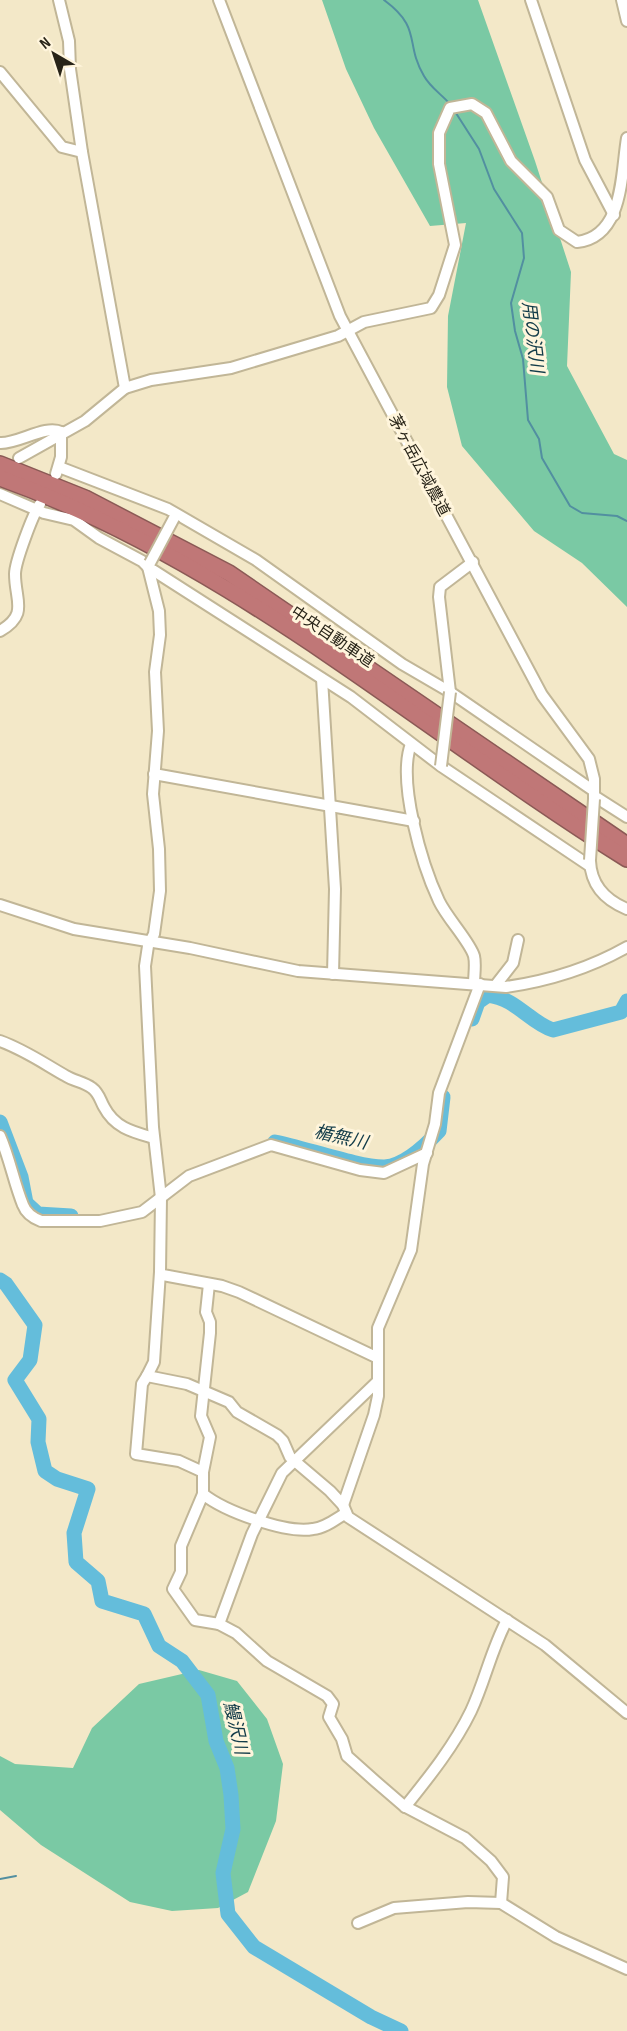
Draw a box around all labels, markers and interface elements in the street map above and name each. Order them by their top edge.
north arrow [24,24,84,84]
text: N [36,33,55,54]
water label: 用の沢川 [518,300,548,376]
street label: 茅ヶ岳広域農道 [384,412,453,520]
street label: 中央自動車道 [287,603,377,672]
water label: 楯無川 [312,1121,372,1154]
water label: 鰻沢川 [219,1699,252,1759]

